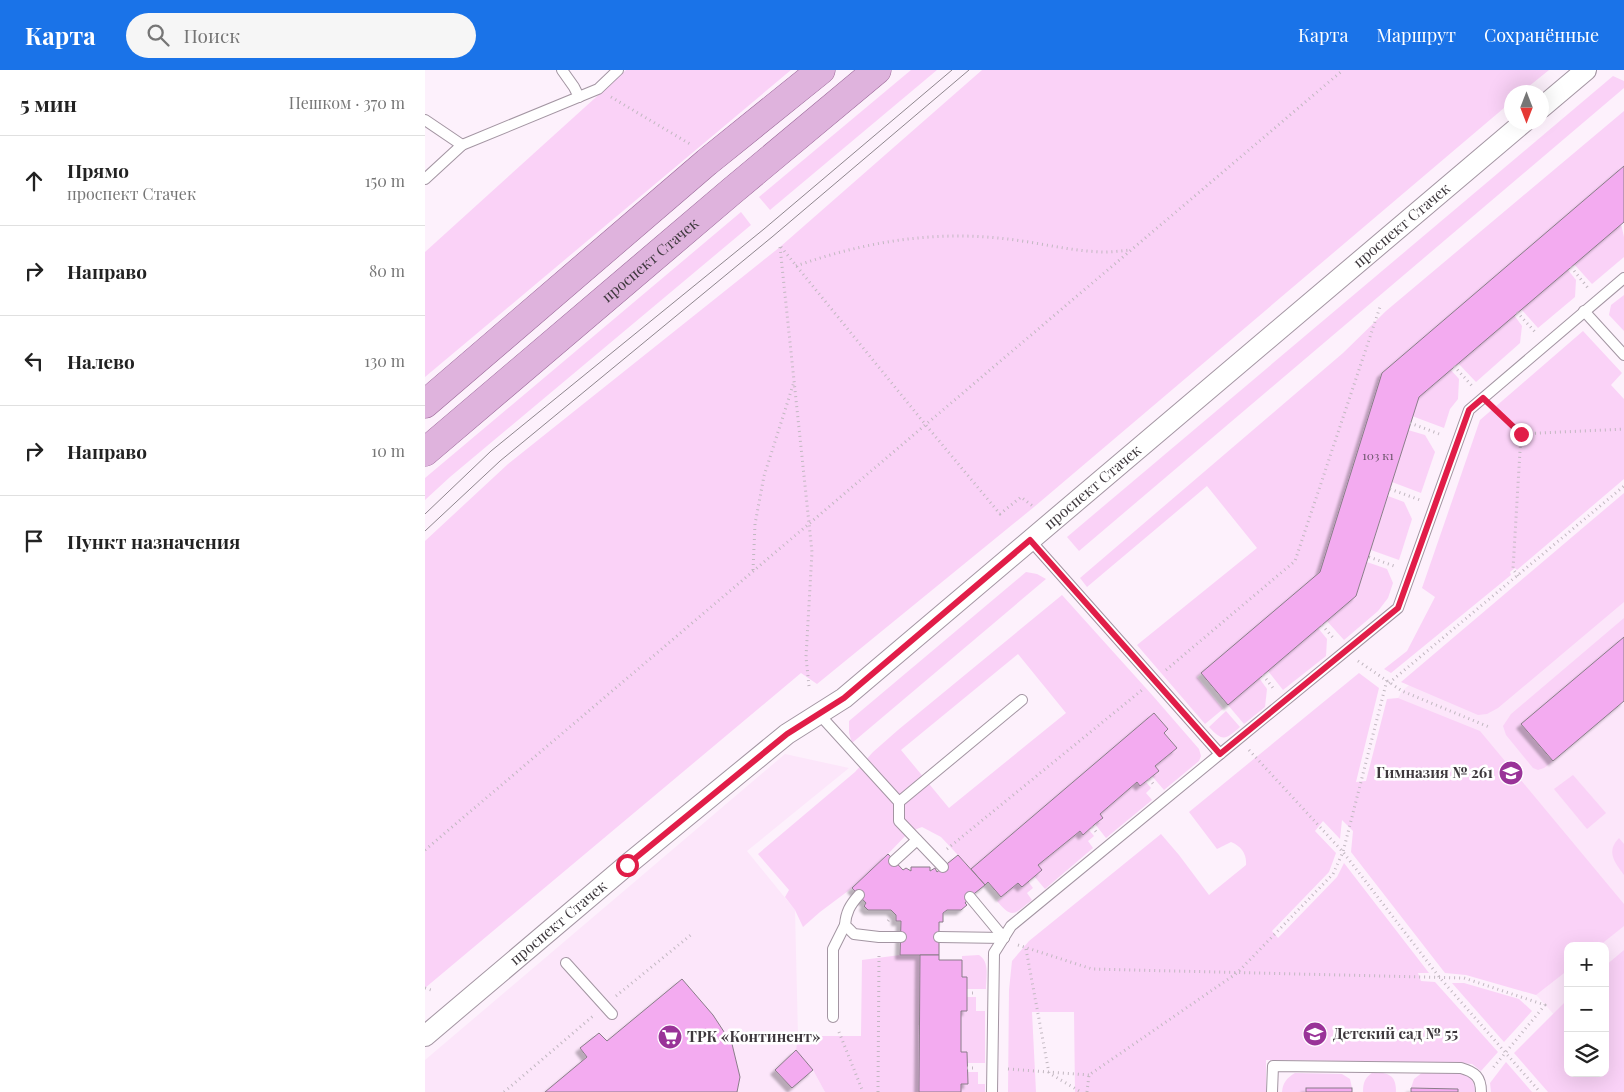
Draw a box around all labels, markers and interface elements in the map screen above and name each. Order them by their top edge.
search box [126,13,476,58]
text: Карта [25,19,96,51]
icon: search [144,21,172,49]
text: Поиск [184,22,240,48]
text: Карта [1298,23,1348,47]
text: Маршрут [1376,23,1456,47]
text: Сохранённые [1484,23,1599,47]
north arrow [1504,85,1549,130]
text: 5 мин [20,89,77,117]
text: Пешком · 370 m [289,92,405,113]
text: Прямо [67,157,129,183]
icon: ahead [20,167,48,195]
text: 150 m [365,170,405,191]
street label: проспект Стачек [1349,178,1454,271]
text: проспект Стачек [67,183,196,204]
street label: проспект Стачек [597,212,703,306]
icon: right [20,257,48,285]
text: Направо [67,258,147,284]
text: 80 m [369,260,405,281]
icon: left [20,347,48,375]
text: Налево [67,348,135,374]
text: 130 m [364,350,405,371]
route end [1510,423,1533,446]
icon: right [20,437,48,465]
text: Направо [67,438,147,464]
street label: проспект Стачек [1040,439,1145,533]
text: 10 m [371,440,405,461]
house number: 103 к1 [1362,447,1394,463]
icon: arrive [20,527,48,555]
text: Пункт назначения [67,528,240,554]
school or university icon: Гимназия № 261 [1498,760,1524,786]
place label: Гимназия № 261 [1376,762,1493,782]
route start [616,854,639,877]
street label: проспект Стачек [505,875,611,969]
map controls [1564,942,1609,1077]
button: + [1564,942,1609,987]
button: − [1564,987,1609,1032]
school or university icon: Детский сад № 55 [1302,1021,1328,1047]
place label: Детский сад № 55 [1333,1023,1458,1043]
supermarket icon: ТРК «Континент» [657,1024,683,1050]
place label: ТРК «Континент» [687,1026,821,1046]
button: layers [1564,1032,1609,1077]

